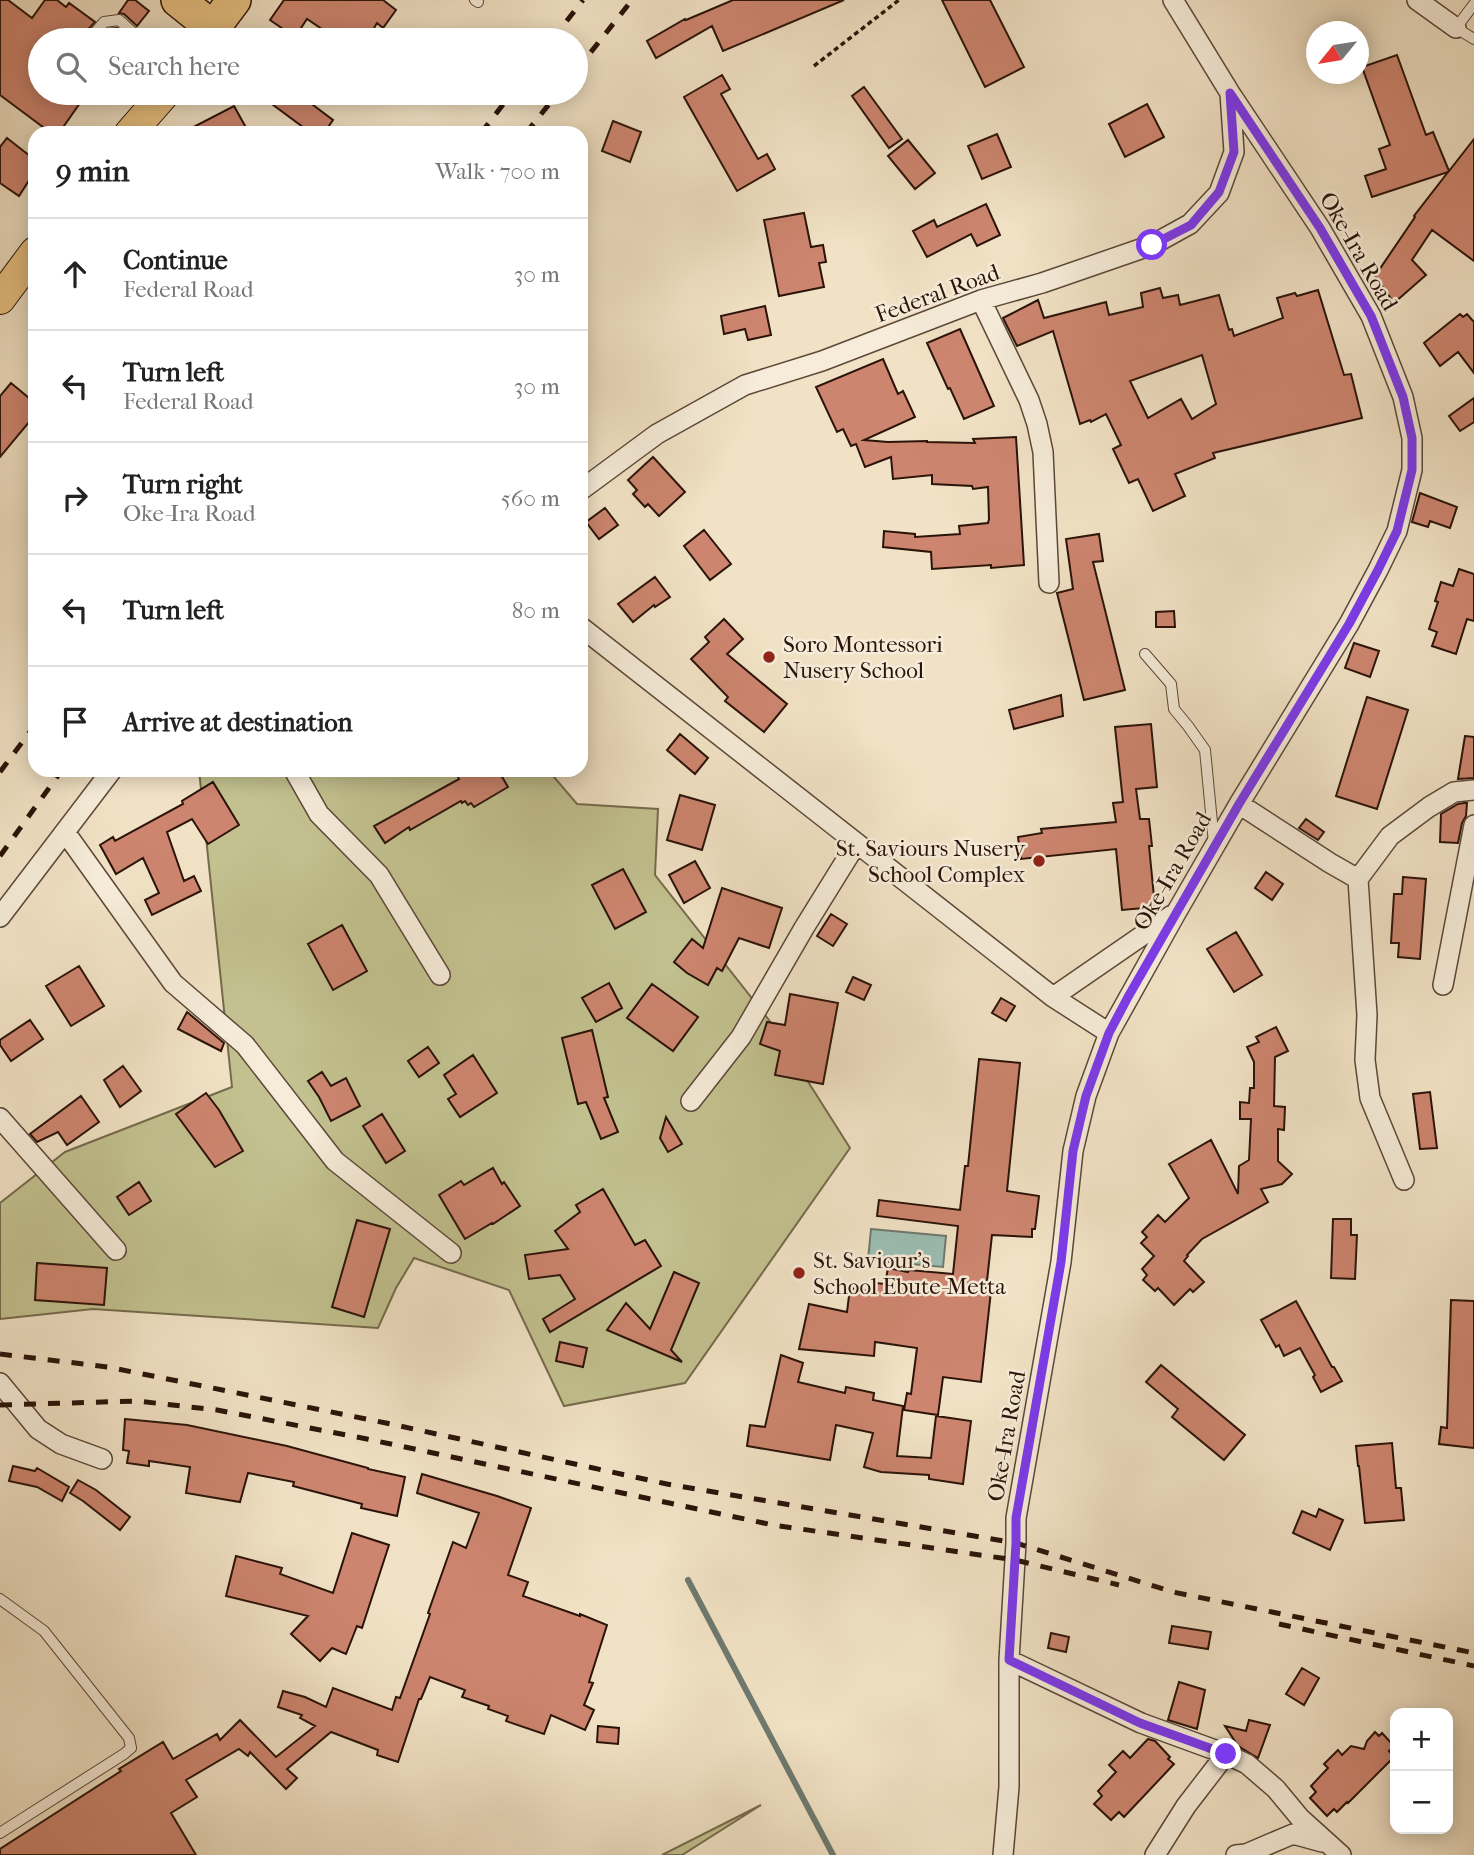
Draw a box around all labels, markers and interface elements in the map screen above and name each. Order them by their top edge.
north arrow [1306,21,1369,84]
search box [28,28,588,105]
icon: search [52,48,90,86]
text: Search here [108,51,240,82]
text: 9 min [56,154,129,189]
text: Walk · 700 m [435,158,560,185]
street label: Oke-Ira Road [1314,187,1404,316]
route start [1136,229,1167,260]
text: Continue [123,245,228,276]
icon: ahead [56,255,94,293]
street label: Federal Road [871,258,1004,328]
text: 30 m [514,261,560,288]
text: Federal Road [123,276,253,303]
text: Turn left [123,357,224,388]
icon: left [56,367,94,405]
text: 30 m [514,373,560,400]
text: Federal Road [123,388,253,415]
text: Turn right [123,469,243,500]
icon: right [56,479,94,517]
text: 560 m [501,485,560,512]
text: Oke-Ira Road [123,500,255,527]
icon: left [56,591,94,629]
text: Turn left [123,595,224,626]
text: 80 m [512,597,560,624]
place label: Soro Montessori Nusery School [783,631,943,684]
marker: Soro Montessori Nusery School [761,649,777,665]
icon: arrive [56,703,94,741]
text: Arrive at destination [123,707,353,738]
street label: Oke-Ira Road [1128,807,1217,935]
place label: St. Saviours Nusery School Complex [836,835,1026,888]
marker: St. Saviours Nusery School Complex [1031,853,1047,869]
place label: St. Saviour's School Ebute-Metta [813,1247,1006,1300]
marker: St. Saviour's School Ebute-Metta [791,1265,807,1281]
street label: Oke-Ira Road [982,1368,1031,1504]
map controls [1390,1708,1453,1834]
button: + [1390,1708,1453,1771]
route end [1210,1738,1241,1769]
button: − [1390,1771,1453,1834]

